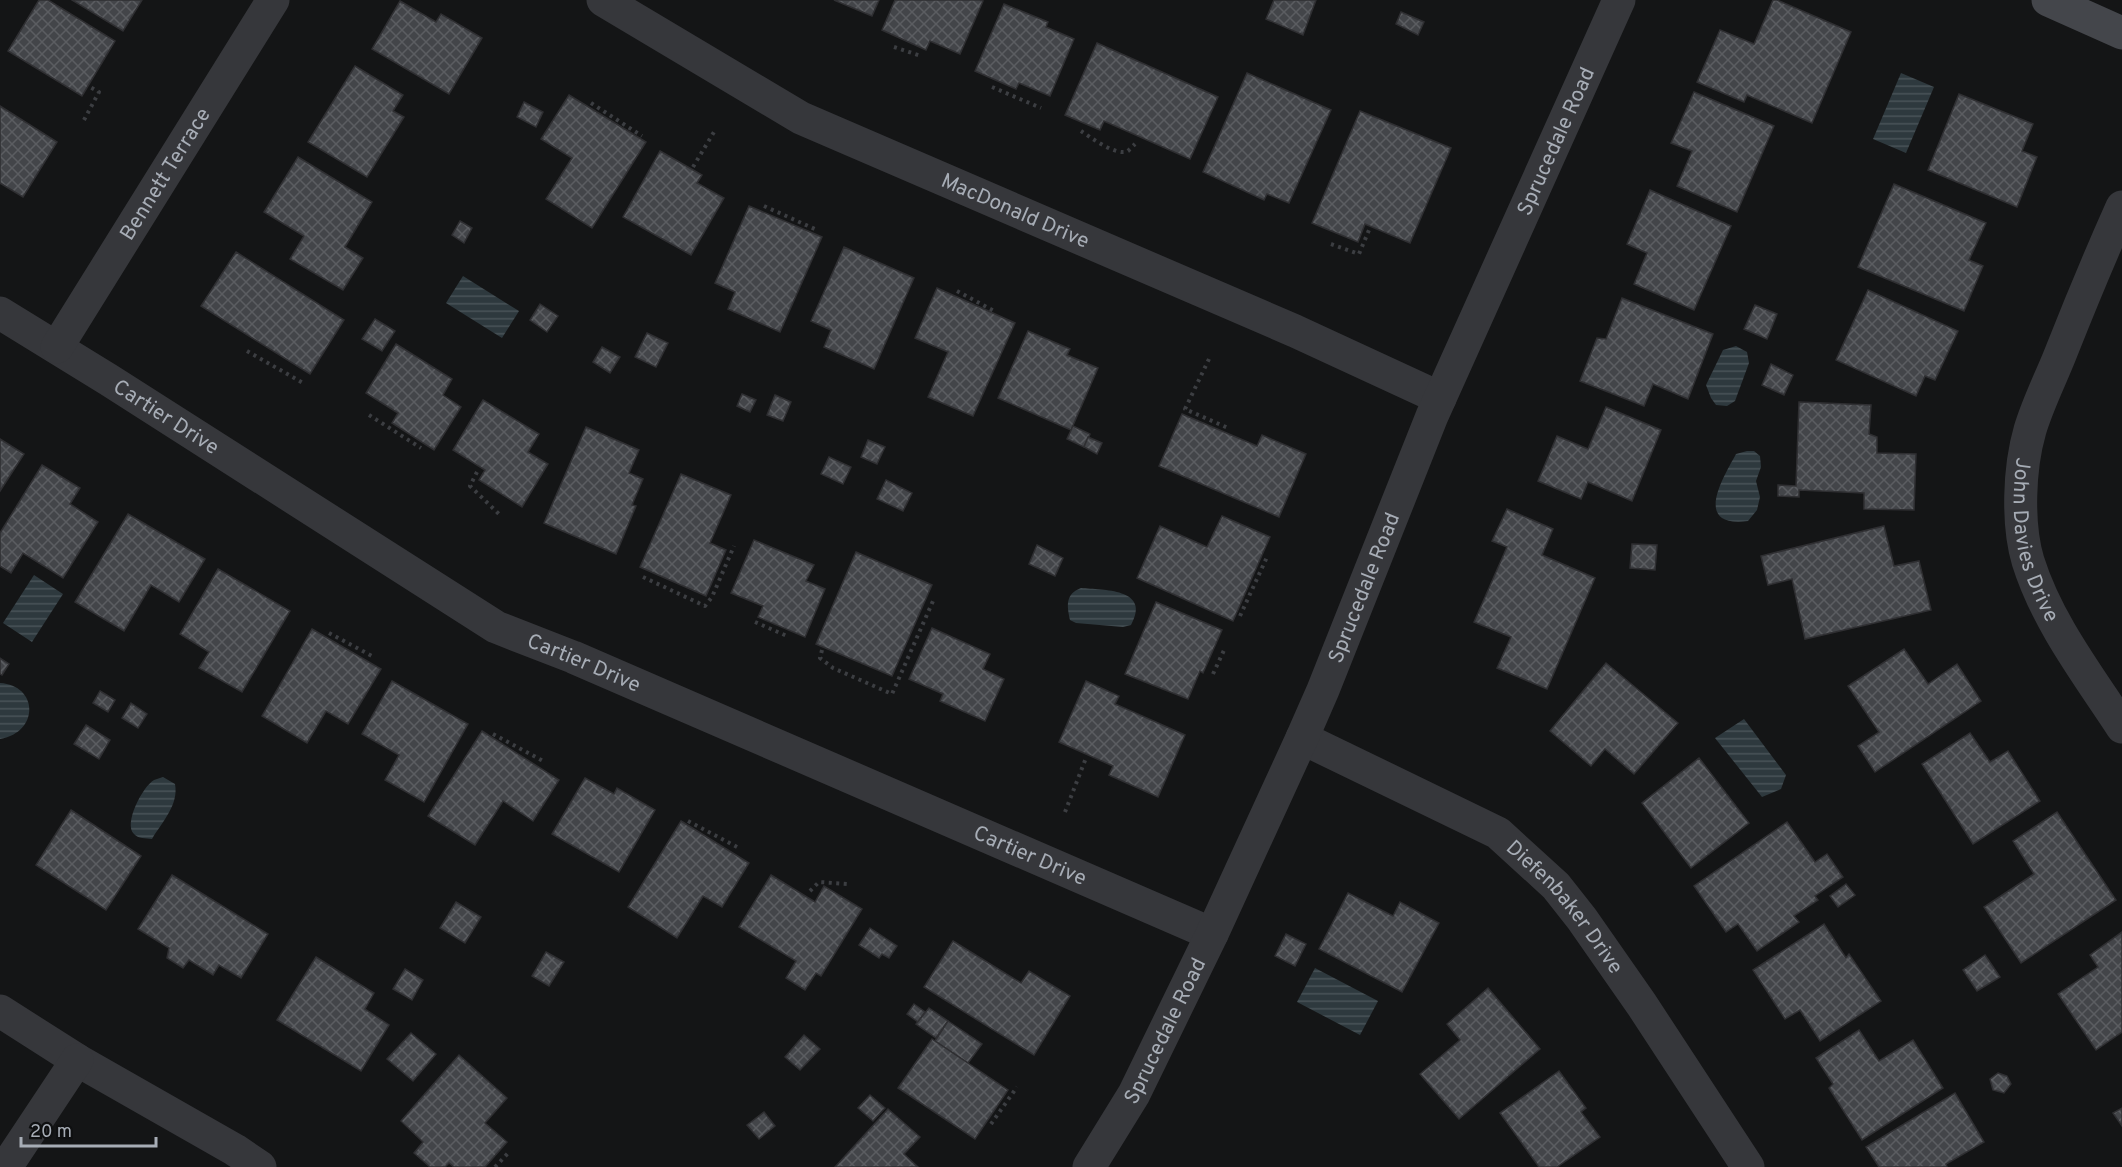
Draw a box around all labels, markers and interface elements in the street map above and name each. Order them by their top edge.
street label: Sprucedale Road [1512,63,1602,220]
street label: Bennett Terrace [115,103,218,246]
street label: MacDonald Drive [937,168,1093,256]
street label: Cartier Drive [107,374,224,462]
street label: John Davies Drive [2006,456,2064,627]
street label: Sprucedale Road [1323,509,1407,667]
street label: Cartier Drive [523,628,644,700]
street label: Cartier Drive [969,820,1090,893]
street label: Diefenbaker Drive [1500,835,1628,980]
street label: Sprucedale Road [1119,954,1213,1110]
scale bar [21,1110,156,1148]
text: 20 m [30,1121,72,1144]

